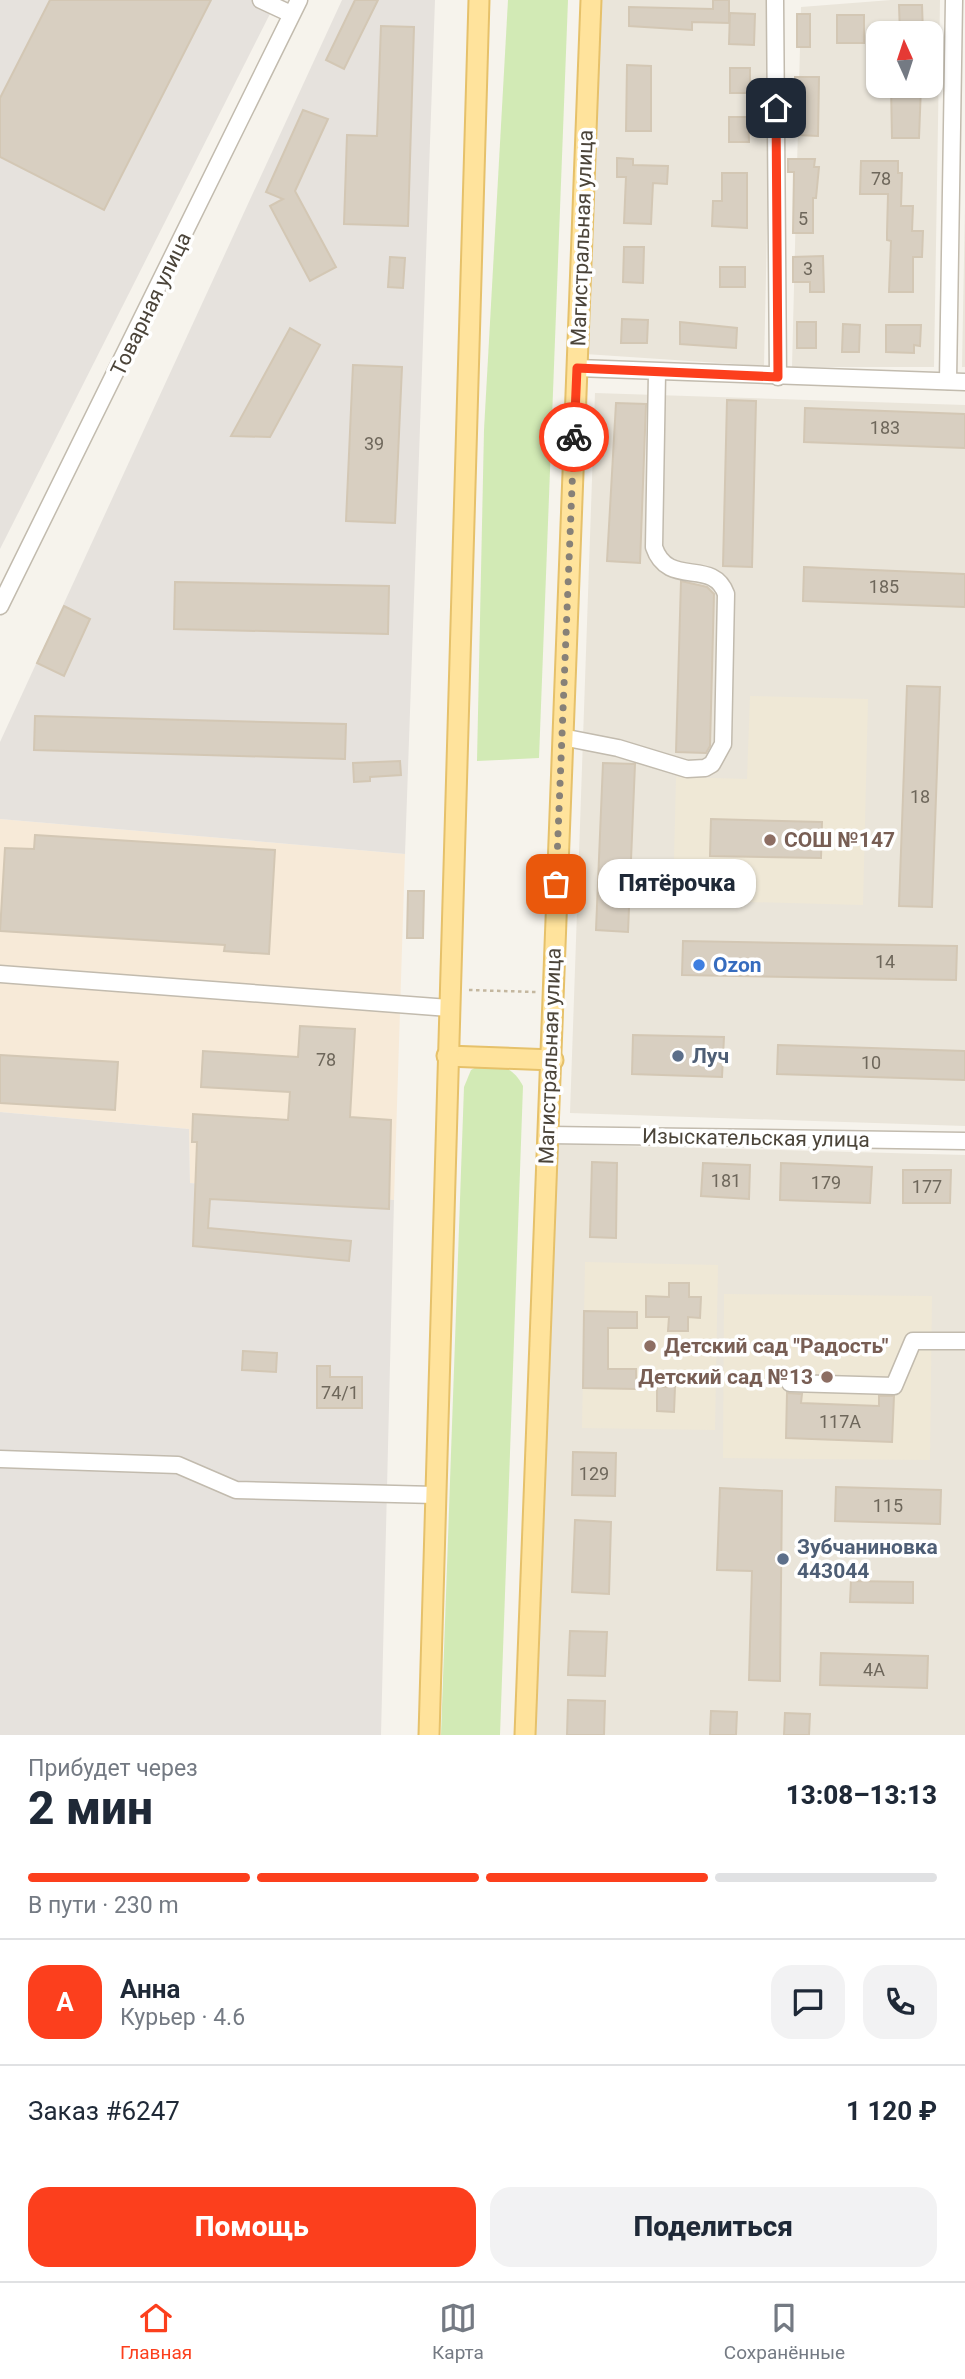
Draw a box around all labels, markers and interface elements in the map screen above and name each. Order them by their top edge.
north arrow [866,21,943,98]
map controls [866,21,943,98]
pin [746,78,806,138]
icon: home [757,89,795,127]
street label: Магистральная улица [566,129,598,347]
house number: 78 [871,168,891,189]
house number: 5 [798,208,808,229]
street label: Товарная улица [106,228,196,380]
house number: 3 [803,258,813,279]
courier [539,402,609,472]
house number: 183 [870,417,900,438]
icon: bike [555,418,593,456]
house number: 39 [364,433,384,454]
house number: 185 [869,576,899,597]
house number: 18 [910,786,930,807]
place label: СОШ №147 [784,828,895,852]
marker: СОШ №147 [762,832,778,848]
pin [526,854,586,914]
callout: Пятёрочка [598,860,756,908]
icon: bag [537,865,575,903]
text: Пятёрочка [619,870,735,897]
street label: Магистральная улица [534,947,566,1165]
house number: 14 [875,951,895,972]
place label: Ozon [713,953,762,977]
marker: Ozon [691,957,707,973]
place label: Луч [692,1044,729,1068]
marker: Луч [670,1048,686,1064]
house number: 78 [316,1049,336,1070]
house number: 10 [861,1052,881,1073]
street label: Изыскательская улица [642,1124,870,1152]
house number: 181 [711,1170,741,1191]
house number: 179 [811,1172,841,1193]
house number: 177 [912,1176,942,1197]
place label: Детский сад "Радость" [664,1334,889,1358]
marker: Детский сад "Радость" [642,1338,658,1354]
place label: Детский сад №13 [638,1365,813,1389]
marker: Детский сад №13 [819,1369,835,1385]
house number: 74/1 [321,1382,359,1403]
house number: 117А [819,1411,861,1432]
house number: 129 [579,1463,609,1484]
house number: 115 [873,1495,903,1516]
place label: Зубчаниновка 443044 [797,1535,938,1583]
marker: Зубчаниновка 443044 [775,1551,791,1567]
house number: 4А [863,1659,885,1680]
text: Прибудет через [28,1755,198,1782]
text: 13:08–13:13 [786,1780,937,1810]
text: 2 мин [28,1781,153,1835]
text: В пути · 230 m [28,1892,179,1919]
button: chat [771,1965,845,2039]
button: phone [863,1965,937,2039]
text: Анна [120,1974,180,2004]
text: А [56,1987,74,2017]
text: Курьер · 4.6 [120,2004,245,2031]
text: Заказ #6247 [28,2096,180,2126]
text: 1 120 ₽ [846,2096,937,2126]
button: Помощь [28,2187,476,2267]
button: Поделиться [490,2187,937,2267]
tab: Главная [120,2299,192,2364]
tab: Карта [432,2299,484,2364]
tab: Сохранённые [724,2299,845,2364]

